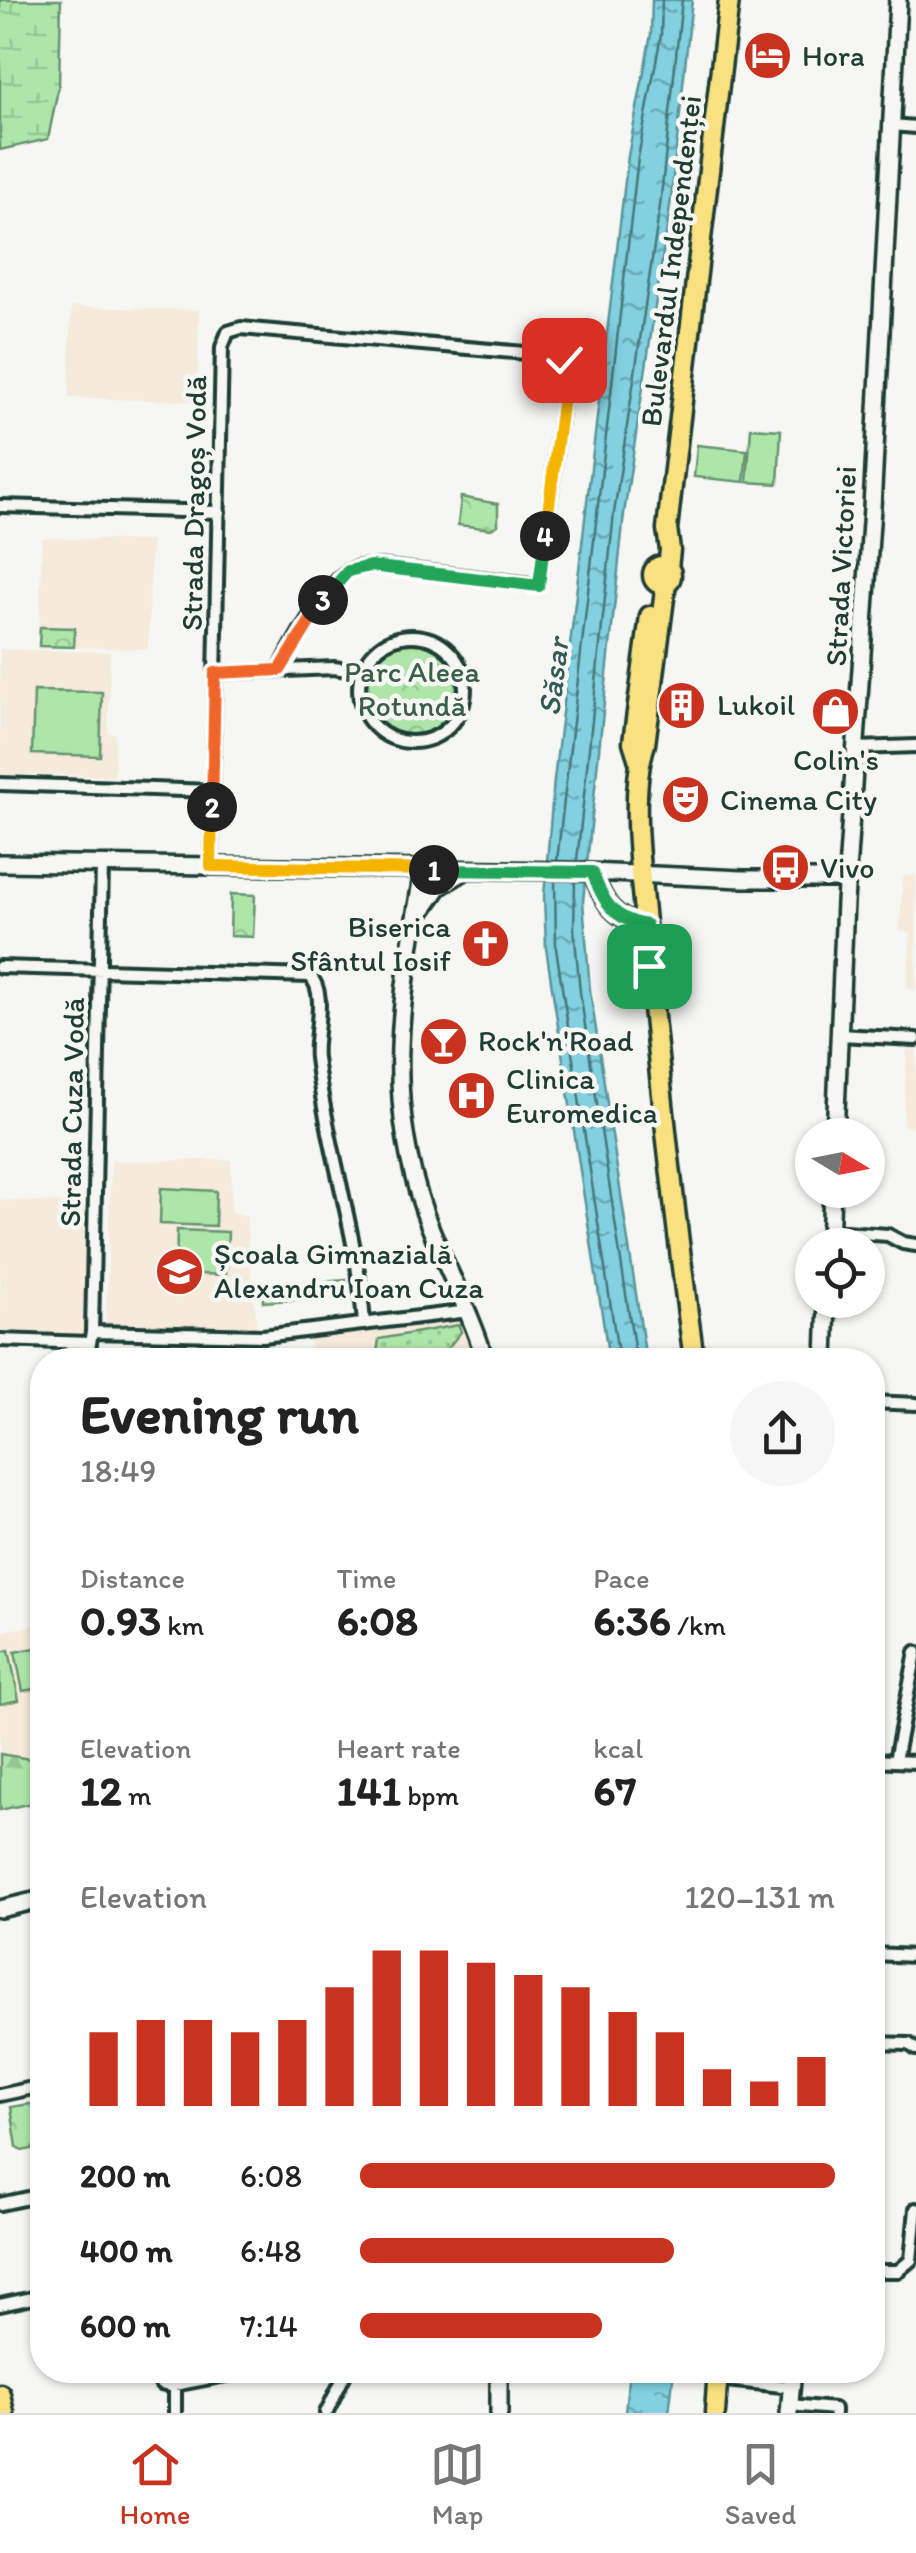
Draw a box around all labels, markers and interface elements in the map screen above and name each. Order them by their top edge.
hotel icon: Hora [741,30,793,82]
place label: Hora [802,37,865,74]
street label: Bulevardul Independenței [632,93,709,429]
pin [522,318,607,403]
icon: check [537,333,592,388]
street label: Strada Dragoș Vodă [173,374,214,631]
street label: Strada Victoriei [817,465,864,667]
pin: 4 [520,511,570,561]
text: 4 [537,519,553,553]
pin: 3 [298,575,348,625]
text: 3 [315,583,331,617]
water label: Săsar [529,633,577,718]
park label: Parc Aleea Rotundă [344,653,480,724]
building icon: Lukoil [656,679,708,731]
shop icon: Colin's [810,685,862,737]
place label: Lukoil [717,686,796,723]
place label: Colin's [793,741,879,778]
theatre icon: Cinema City [659,774,711,826]
place label: Cinema City [720,781,877,818]
pin: 2 [187,782,237,832]
text: 2 [205,790,219,824]
bus stop icon: Vivo [759,842,811,894]
pin: 1 [409,845,459,895]
place label: Vivo [820,849,874,886]
text: 1 [428,853,441,887]
place label: Biserica Sfântul Iosif [290,908,452,979]
church icon: Biserica Sfântul Iosif [460,918,512,970]
pin [607,924,692,1009]
icon: arrive [622,939,677,994]
street label: Strada Cuza Vodă [51,996,92,1227]
bar icon: Rock'n'Road [417,1015,469,1067]
place label: Rock'n'Road [478,1022,634,1059]
place label: Clinica Euromedica [506,1060,658,1131]
hospital icon: Clinica Euromedica [445,1070,497,1122]
north arrow [795,1118,885,1208]
map controls [795,1118,885,1318]
button: locate [795,1228,885,1318]
place label: Școala Gimnazială Alexandru Ioan Cuza [214,1235,484,1306]
school or university icon: Școala Gimnazială Alexandru Ioan Cuza [153,1245,205,1297]
text: Evening run [80,1381,359,1447]
button: share [730,1381,835,1486]
text: 18:49 [80,1452,156,1490]
text: Distance [80,1561,185,1595]
text: Time [337,1561,396,1595]
text: Pace [593,1561,649,1595]
text: 0.93 [80,1595,161,1646]
text: 6:08 [337,1595,418,1646]
text: 6:36 [593,1595,671,1646]
text: km [161,1608,204,1642]
text: /km [671,1608,726,1642]
text: Elevation [80,1731,191,1765]
text: Heart rate [337,1731,461,1765]
text: kcal [593,1731,643,1765]
text: 12 [80,1765,122,1816]
text: 141 [337,1765,401,1816]
text: 67 [593,1765,636,1816]
text: m [122,1778,151,1812]
text: bpm [401,1778,459,1812]
text: Elevation [80,1878,207,1916]
text: 120–131 m [685,1878,835,1916]
text: 200 m [80,2157,170,2195]
text: 6:08 [240,2157,302,2195]
text: 400 m [80,2232,173,2270]
text: 6:48 [240,2232,302,2270]
text: 600 m [80,2307,170,2345]
text: 7:14 [240,2307,298,2345]
tab: Home [120,2437,190,2531]
tab: Map [430,2437,485,2531]
tab: Saved [725,2437,796,2531]

